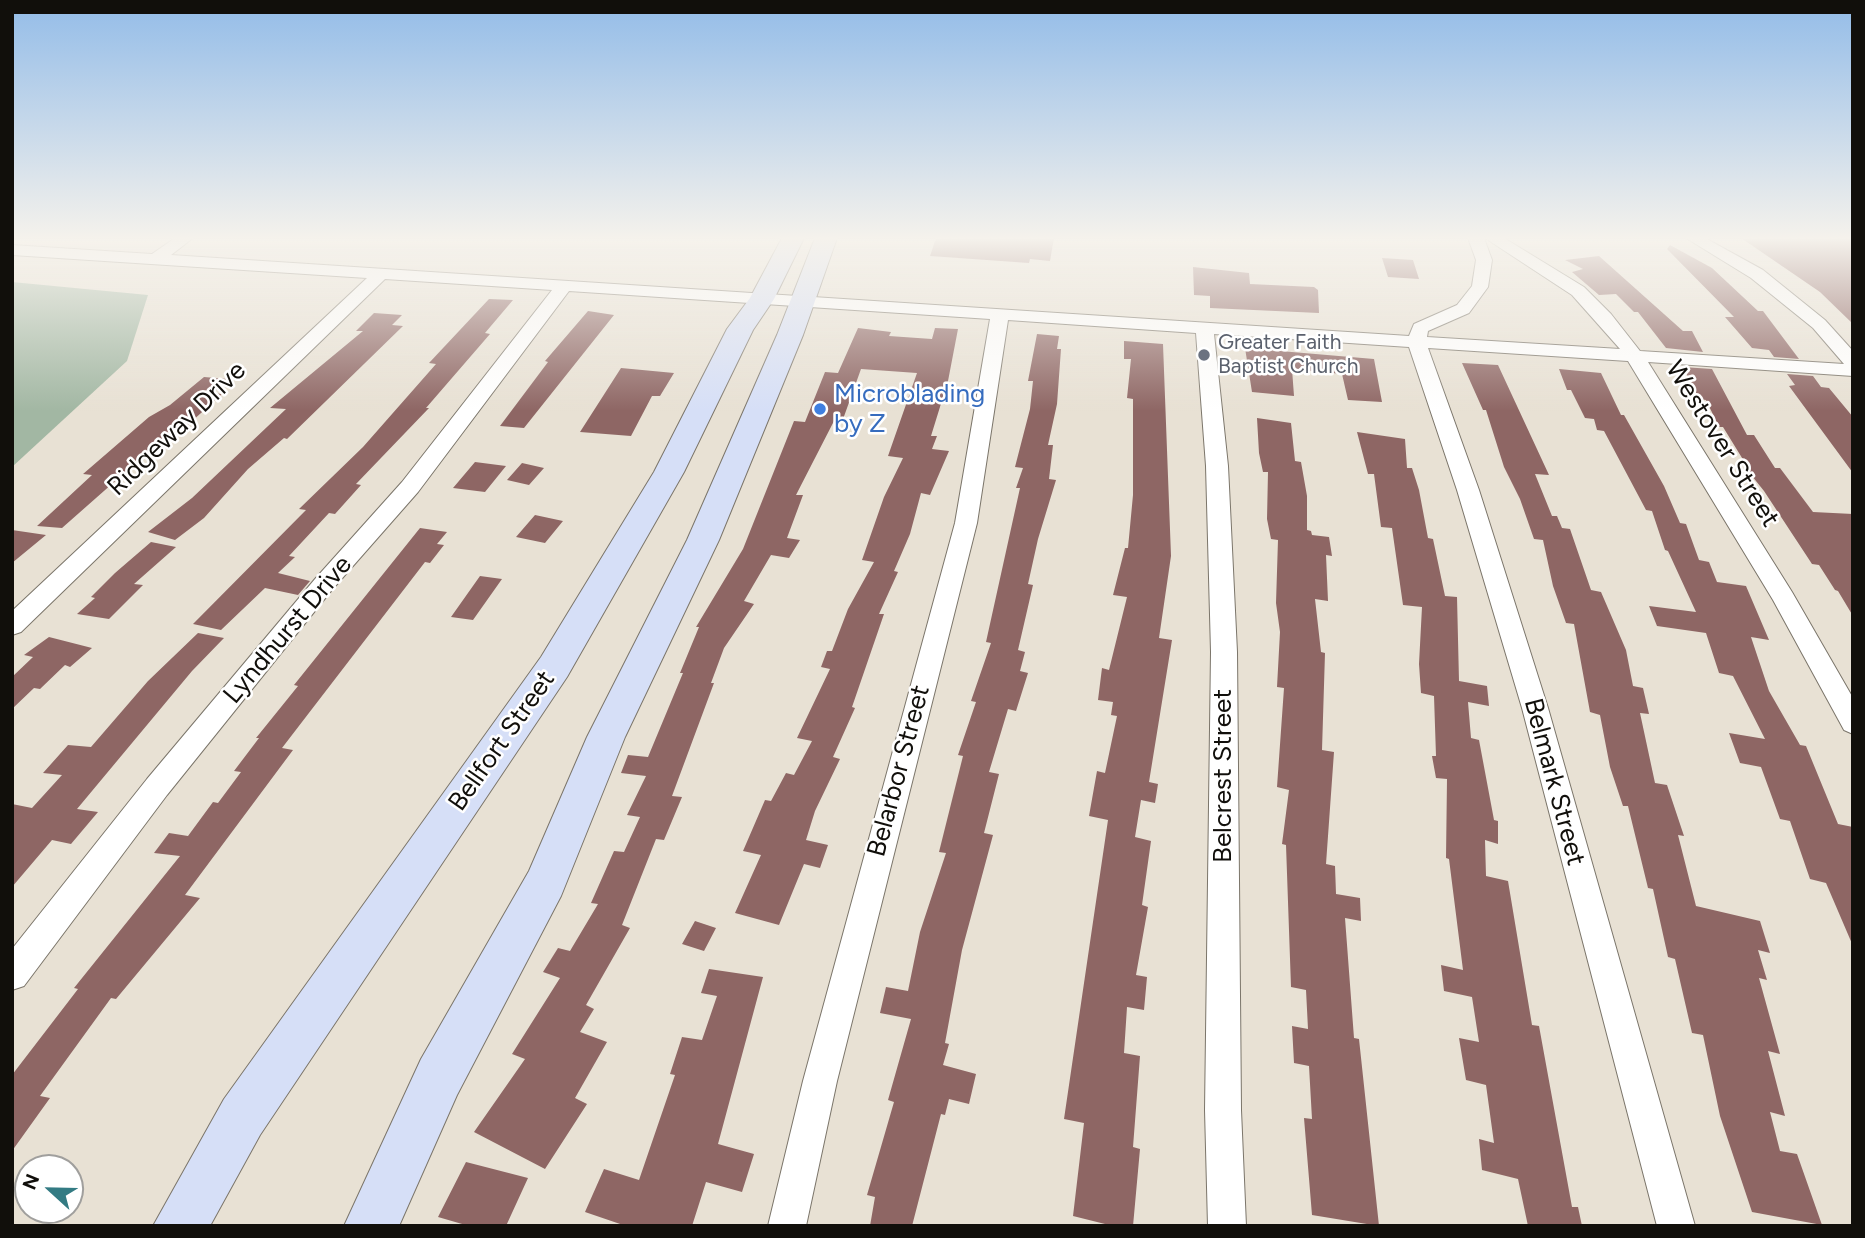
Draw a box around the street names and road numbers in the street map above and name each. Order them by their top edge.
street label: Ridgeway Drive [101,355,253,503]
street label: Westover Street [1658,355,1786,533]
street label: Lyndhurst Drive [217,550,359,710]
street label: Bellfort Street [442,665,562,817]
street label: Belarbor Street [861,682,937,860]
street label: Belcrest Street [1207,689,1239,863]
street label: Belmark Street [1517,695,1591,869]

